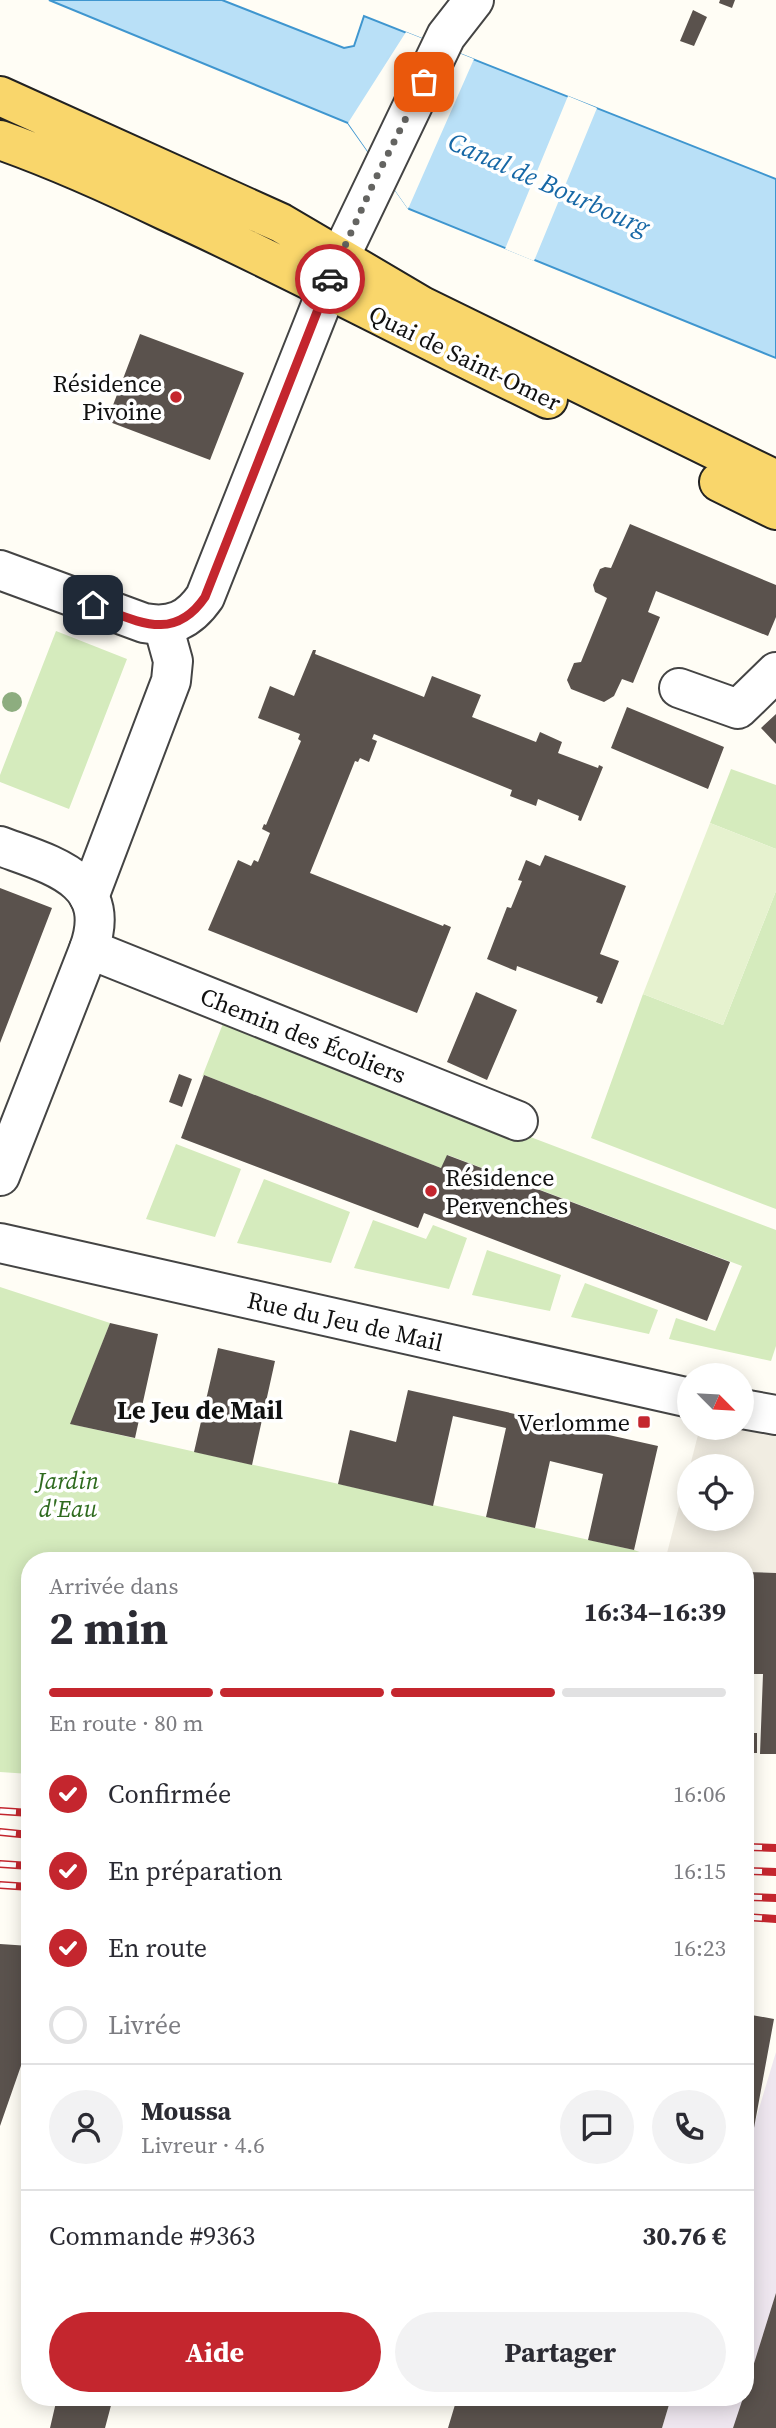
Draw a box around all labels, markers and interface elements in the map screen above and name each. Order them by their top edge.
pin [394,52,454,112]
icon: bag [405,63,443,101]
water label: Canal de Bourbourg [442,123,657,245]
courier [295,244,365,314]
icon: car [311,260,349,298]
street label: Quai de Saint-Omer [363,297,567,419]
place label: Résidence Pivoine [52,367,162,428]
marker: Résidence Pivoine [168,389,184,405]
pin [63,575,123,635]
icon: home [74,586,112,624]
street label: Chemin des Écoliers [196,979,411,1091]
place label: Résidence Pervenches [445,1161,568,1222]
marker: Résidence Pervenches [423,1183,439,1199]
street label: Rue du Jeu de Mail [244,1283,446,1359]
north arrow [677,1363,754,1440]
map controls [677,1363,754,1531]
district label: Le Jeu de Mail [117,1392,283,1428]
place label: Verlomme [518,1406,630,1439]
marker: Verlomme [636,1414,652,1430]
button: locate [677,1454,754,1531]
park label: Jardin d'Eau [34,1464,99,1525]
text: Arrivée dans [49,1570,179,1602]
text: 16:34–16:39 [584,1594,726,1630]
text: 2 min [49,1596,168,1659]
text: En route · 80 m [49,1707,203,1739]
icon: check [49,1775,87,1813]
text: Confirmée [108,1776,231,1812]
text: 16:06 [673,1778,726,1810]
icon: check [49,1852,87,1890]
text: En préparation [108,1853,283,1889]
text: 16:15 [673,1855,726,1887]
icon: check [49,1929,87,1967]
text: En route [108,1930,207,1966]
text: 16:23 [673,1932,726,1964]
text: Livrée [108,2007,181,2043]
button: person [49,2090,123,2164]
button: chat [560,2090,634,2164]
button: phone [652,2090,726,2164]
text: Moussa [141,2093,231,2129]
text: Livreur · 4.6 [141,2129,265,2161]
text: Commande #9363 [49,2218,255,2254]
text: 30.76 € [642,2218,726,2254]
button: Aide [49,2312,381,2392]
button: Partager [395,2312,726,2392]

